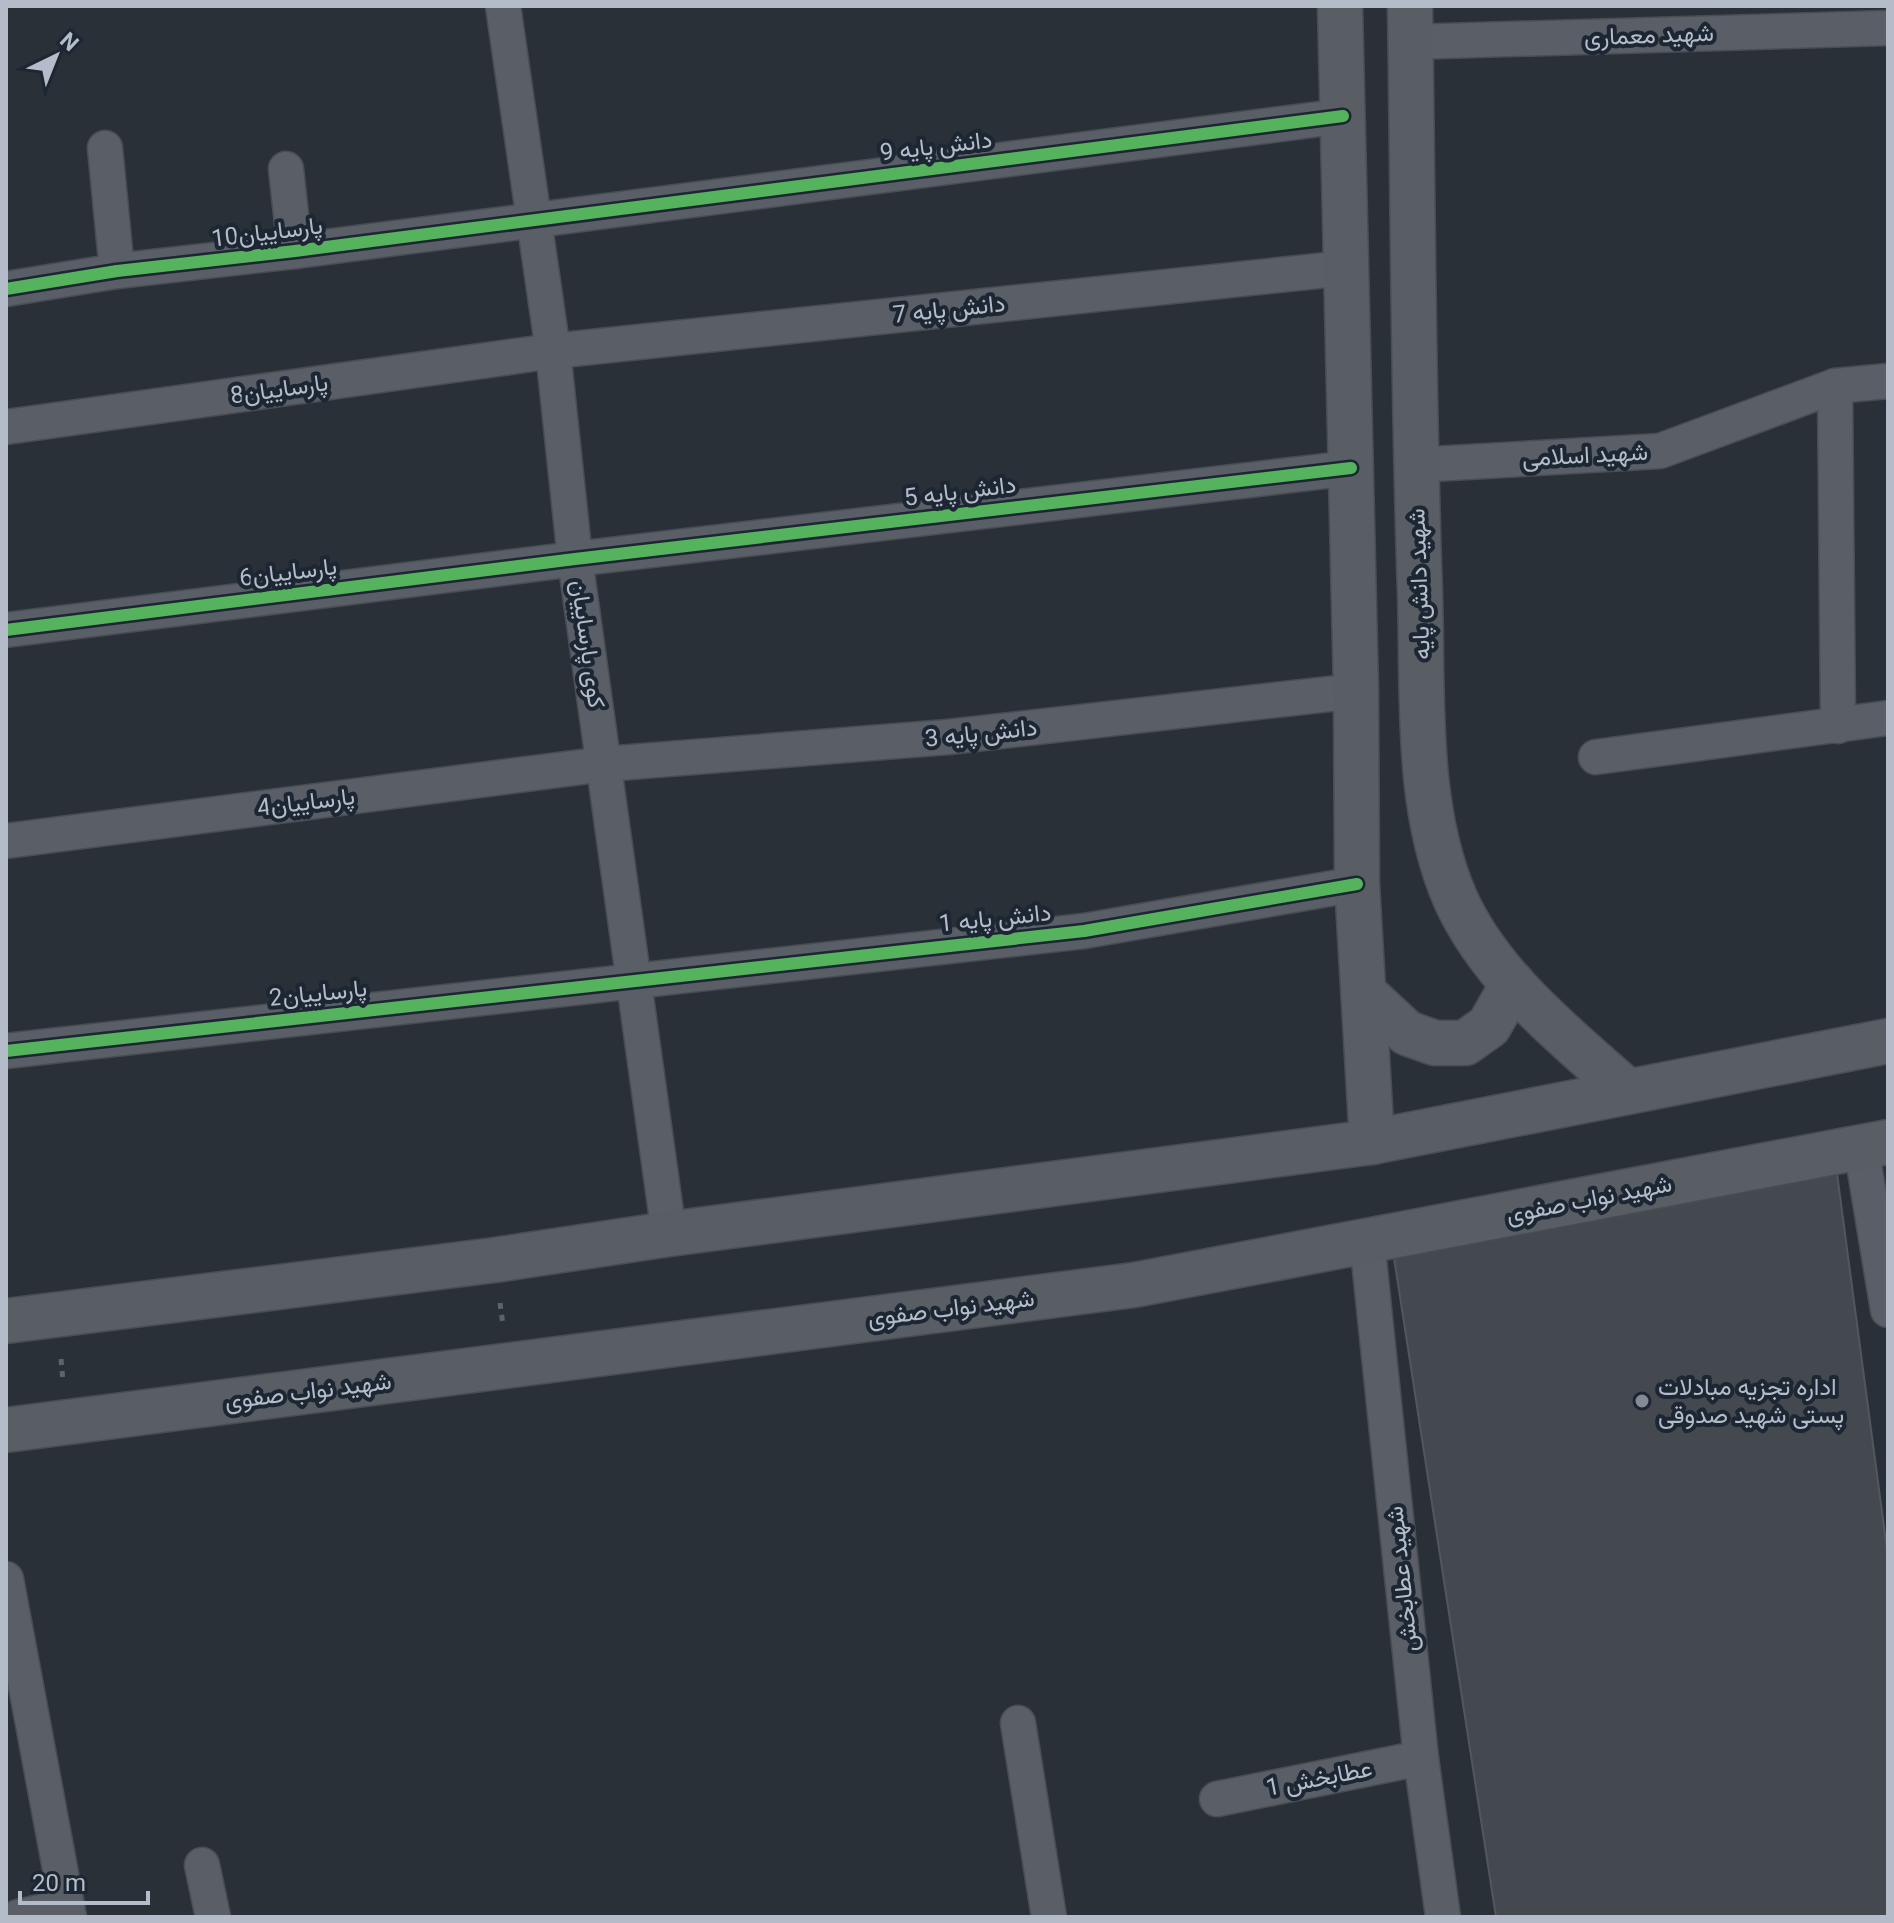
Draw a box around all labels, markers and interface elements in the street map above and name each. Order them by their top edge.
north arrow [16,16,96,96]
street label: شهید معماری [1584,19,1714,52]
text: N [55,27,84,56]
street label: دانش پایه 9 [878,125,994,169]
street label: پارساییان10 [210,211,324,255]
street label: دانش پایه 7 [892,289,1007,331]
street label: پارساییان8 [228,368,330,412]
street label: شهید اسلامی [1521,438,1649,473]
street label: دانش پایه 5 [902,470,1018,514]
street label: شهید دانش پایه [1402,508,1438,660]
street label: پارساییان6 [237,552,339,594]
street label: کوی پارساییان [563,578,611,710]
street label: دانش پایه 3 [924,713,1039,755]
street label: پارساییان4 [255,782,357,824]
street label: دانش پایه 1 [938,898,1053,940]
street label: پارساییان2 [268,974,369,1014]
street label: شهید نواب صفوی [1504,1169,1674,1230]
street label: شهید نواب صفوی [866,1284,1036,1333]
street label: شهید نواب صفوی [223,1367,393,1416]
place label: اداره تجزیه مبادلات پستی شهید صدوقی [1658,1373,1844,1431]
marker: اداره تجزیه مبادلات پستی شهید صدوقی [1633,1392,1651,1410]
street label: شهید عطابخش [1380,1505,1425,1653]
street label: عطابخش 1 [1264,1754,1374,1802]
scale bar [20,1855,148,1905]
text: 20 m [32,1869,86,1897]

